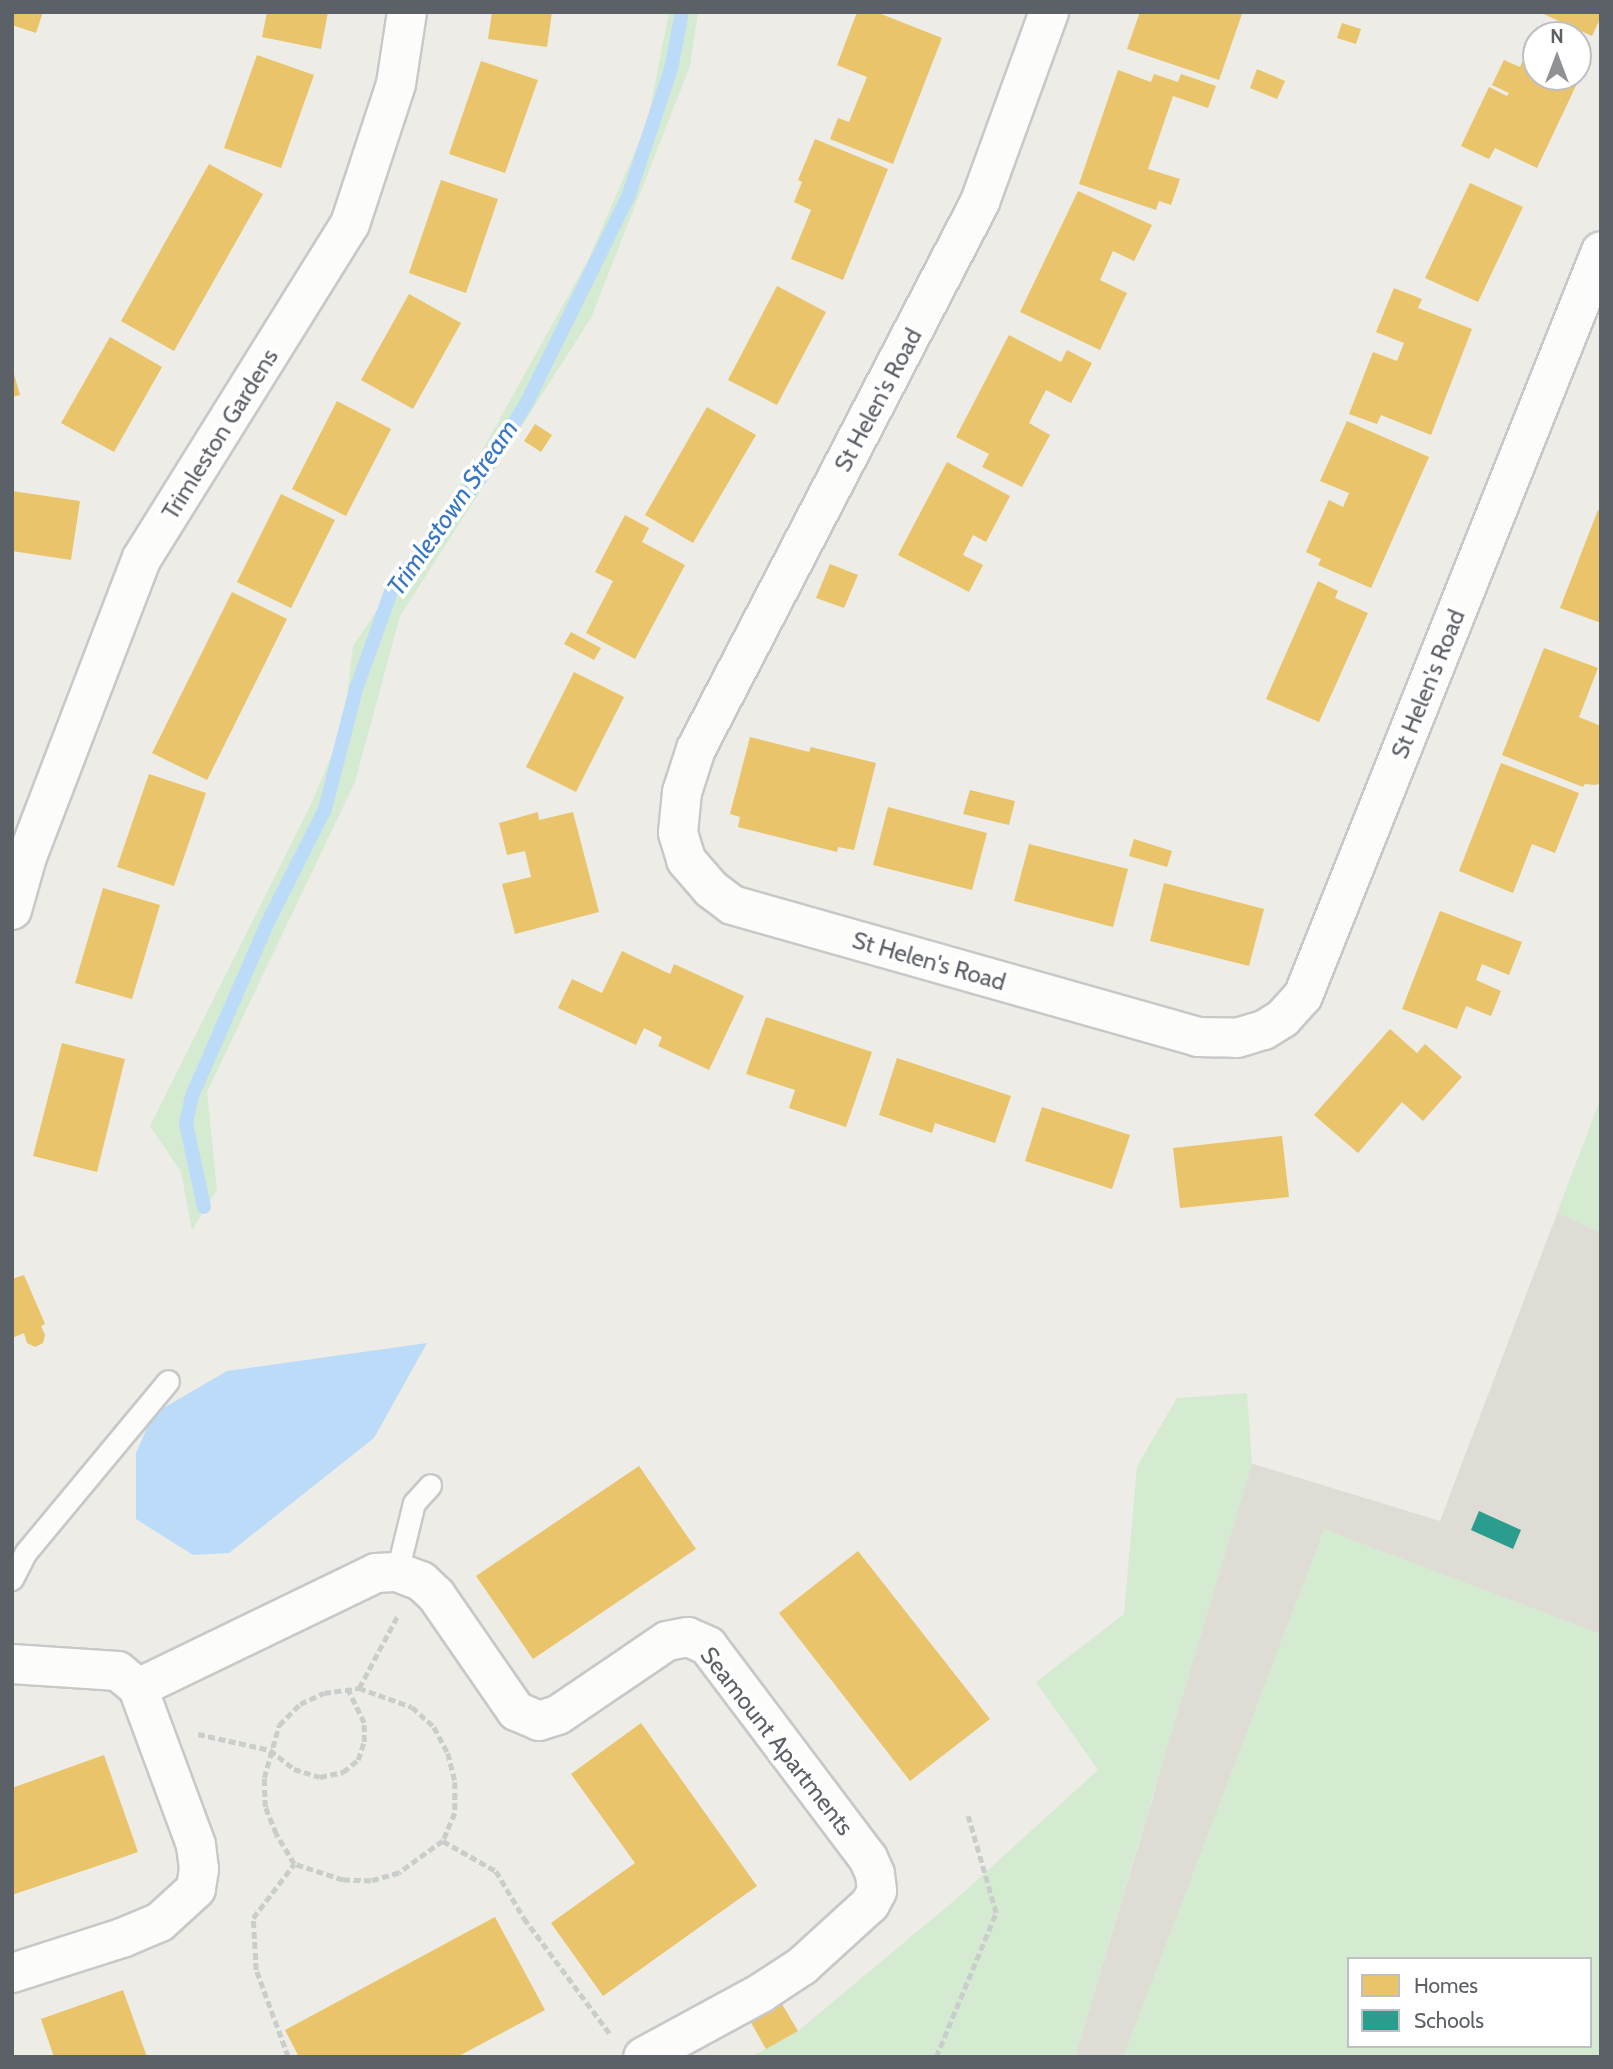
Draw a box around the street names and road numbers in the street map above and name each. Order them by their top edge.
street label: St Helen's Road [828,323,928,477]
street label: Trimleston Gardens [156,343,284,525]
street label: St Helen's Road [1385,605,1471,763]
street label: St Helen's Road [849,925,1009,997]
street label: Seamount Apartments [694,1641,860,1841]

